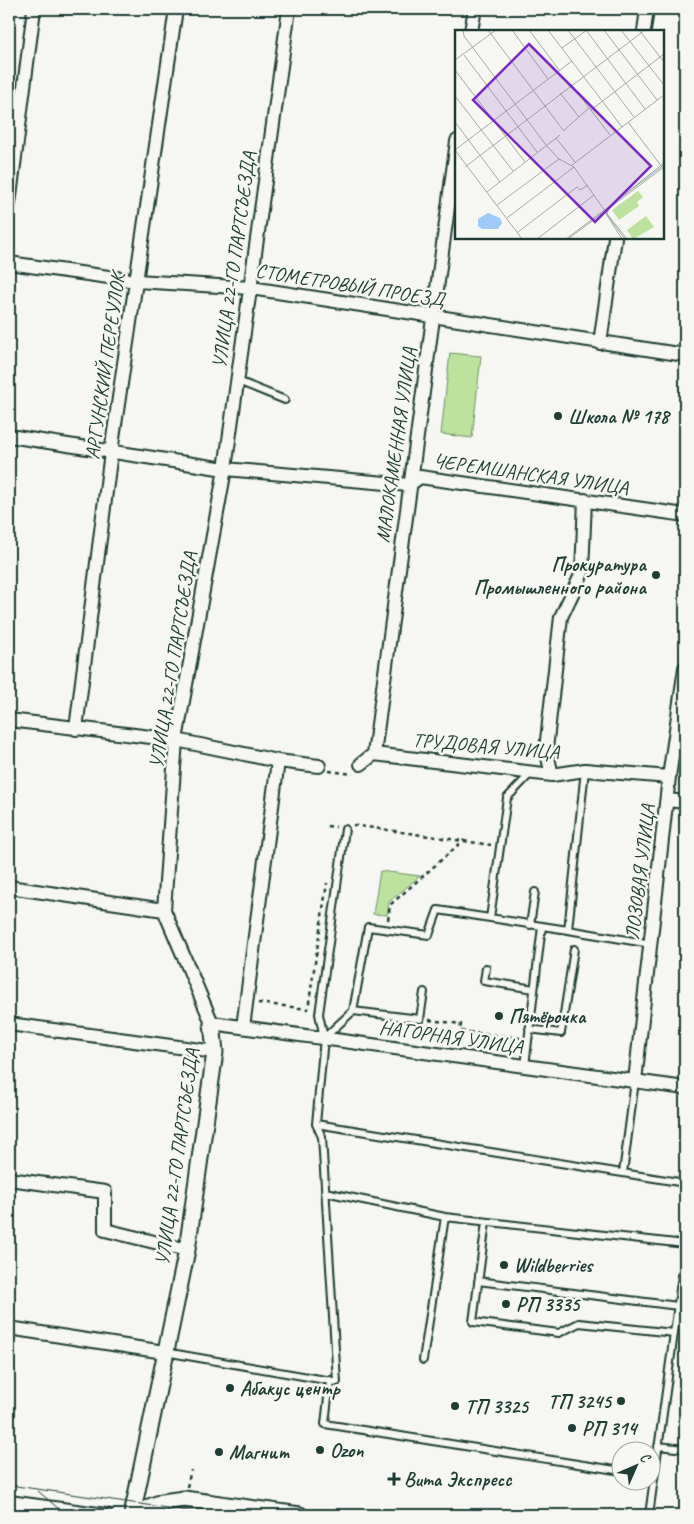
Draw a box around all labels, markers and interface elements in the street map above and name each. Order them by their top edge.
inset map [455,30,664,239]
street label: УЛИЦА 22-ГО ПАРТСЪЕЗДА [206,149,262,370]
street label: СТОМЕТРОВЫЙ ПРОЕЗД [254,258,448,312]
street label: АРГУНСКИЙ ПЕРЕУЛОК [80,267,131,461]
street label: МАЛОКАМЕННАЯ УЛИЦА [370,345,422,544]
place label: Школа № 178 [568,404,672,429]
marker: Школа № 178 [552,410,564,422]
street label: ЧЕРЕМШАНСКАЯ УЛИЦА [432,448,631,500]
street label: УЛИЦА 22-ГО ПАРТСЪЕЗДА [144,549,203,770]
place label: Прокуратура Промышленного района [474,552,647,600]
marker: Прокуратура Промышленного района [650,569,662,581]
street label: ТРУДОВАЯ УЛИЦА [412,727,561,765]
street label: ЛОЗОВАЯ УЛИЦА [619,802,661,941]
place label: Пятёрочка [509,1004,587,1029]
marker: Пятёрочка [493,1010,505,1022]
street label: НАГОРНАЯ УЛИЦА [378,1015,525,1060]
street label: УЛИЦА 22-ГО ПАРТСЪЕЗДА [149,1046,205,1267]
place label: Wildberries [514,1253,594,1278]
marker: Wildberries [498,1259,510,1271]
place label: РП 3335 [516,1292,582,1317]
marker: РП 3335 [500,1298,512,1310]
place label: Абакус центр [240,1376,341,1402]
marker: Абакус центр [224,1382,236,1394]
place label: ТП 3245 [548,1389,613,1414]
place label: ТП 3325 [465,1394,530,1419]
marker: ТП 3245 [615,1395,627,1407]
marker: ТП 3325 [449,1400,461,1412]
place label: РП 314 [582,1416,640,1441]
marker: РП 314 [566,1422,578,1434]
place label: Ozon [330,1438,364,1463]
place label: Магнит [229,1440,290,1465]
north arrow [612,1442,662,1492]
marker: Ozon [314,1444,326,1456]
marker: Магнит [213,1446,225,1458]
text: С [636,1449,655,1467]
place label: Вита Экспресс [404,1467,513,1492]
marker: Вита Экспресс [388,1473,400,1485]

